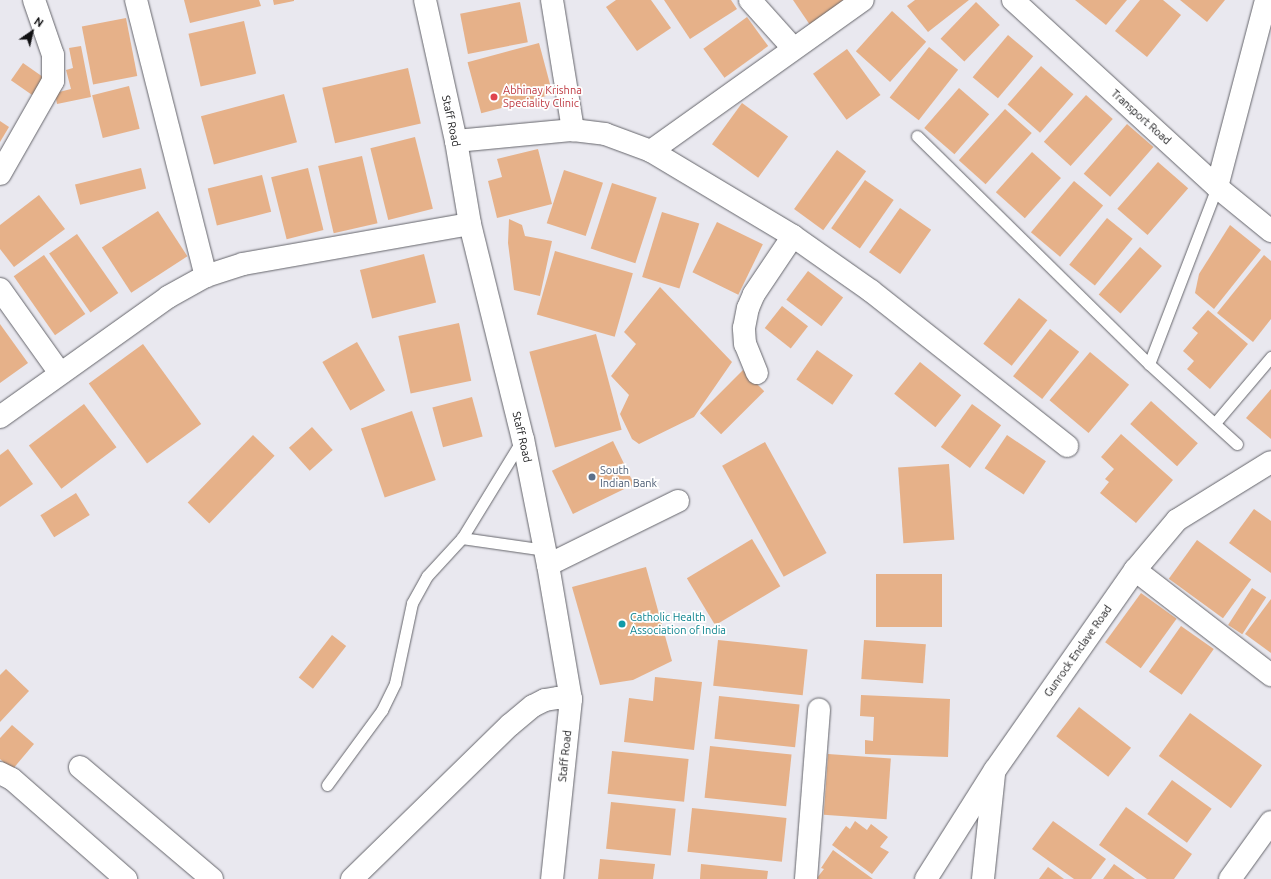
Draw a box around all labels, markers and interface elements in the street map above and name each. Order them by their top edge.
north arrow [12,12,52,52]
text: N [32,15,45,29]
place label: Abhinay Krishna Speciality Clinic [503,84,582,110]
street label: Transport Road [1108,87,1174,147]
marker: Abhinay Krishna Speciality Clinic [488,91,500,103]
street label: Staff Road [439,94,463,148]
street label: Staff Road [510,410,534,464]
place label: South Indian Bank [600,464,657,490]
marker: South Indian Bank [587,472,597,482]
street label: Gunrock Enclave Road [1041,603,1115,699]
place label: Catholic Health Association of India [630,611,726,637]
marker: Catholic Health Association of India [617,619,627,629]
street label: Staff Road [556,729,574,783]

